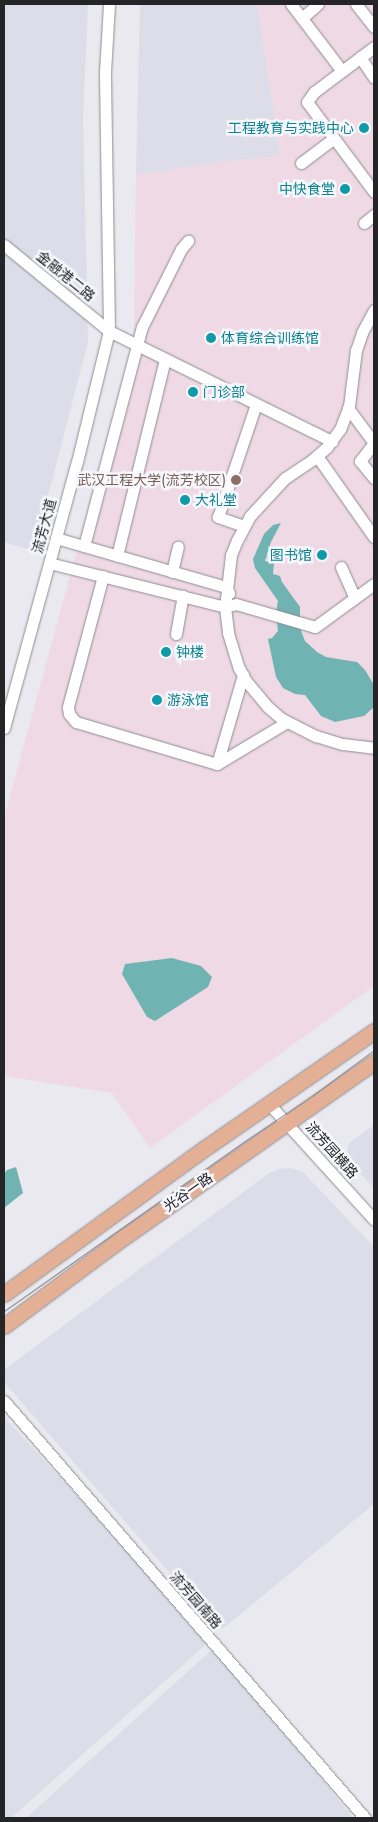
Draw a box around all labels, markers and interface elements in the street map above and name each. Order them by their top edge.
place label: 工程教育与实践中心 [228,120,354,136]
marker: 工程教育与实践中心 [358,122,370,134]
place label: 中快食堂 [279,181,335,197]
marker: 中快食堂 [339,183,351,195]
street label: 金融港二路 [34,247,98,305]
place label: 体育综合训练馆 [221,330,319,346]
marker: 体育综合训练馆 [205,332,217,344]
place label: 门诊部 [203,384,245,400]
marker: 门诊部 [187,386,199,398]
place label: 武汉工程大学(流芳校区) [77,472,226,488]
marker: 武汉工程大学(流芳校区) [230,474,242,486]
place label: 大礼堂 [195,492,237,508]
marker: 大礼堂 [179,494,191,506]
street label: 流芳大道 [29,497,59,555]
place label: 图书馆 [270,547,312,563]
marker: 图书馆 [316,549,328,561]
place label: 钟楼 [176,644,204,660]
marker: 钟楼 [160,646,172,658]
place label: 游泳馆 [167,692,209,708]
marker: 游泳馆 [151,694,163,706]
street label: 流芳园横路 [302,1118,362,1182]
street label: 光谷一路 [160,1169,216,1215]
street label: 流芳园南路 [167,1568,225,1632]

